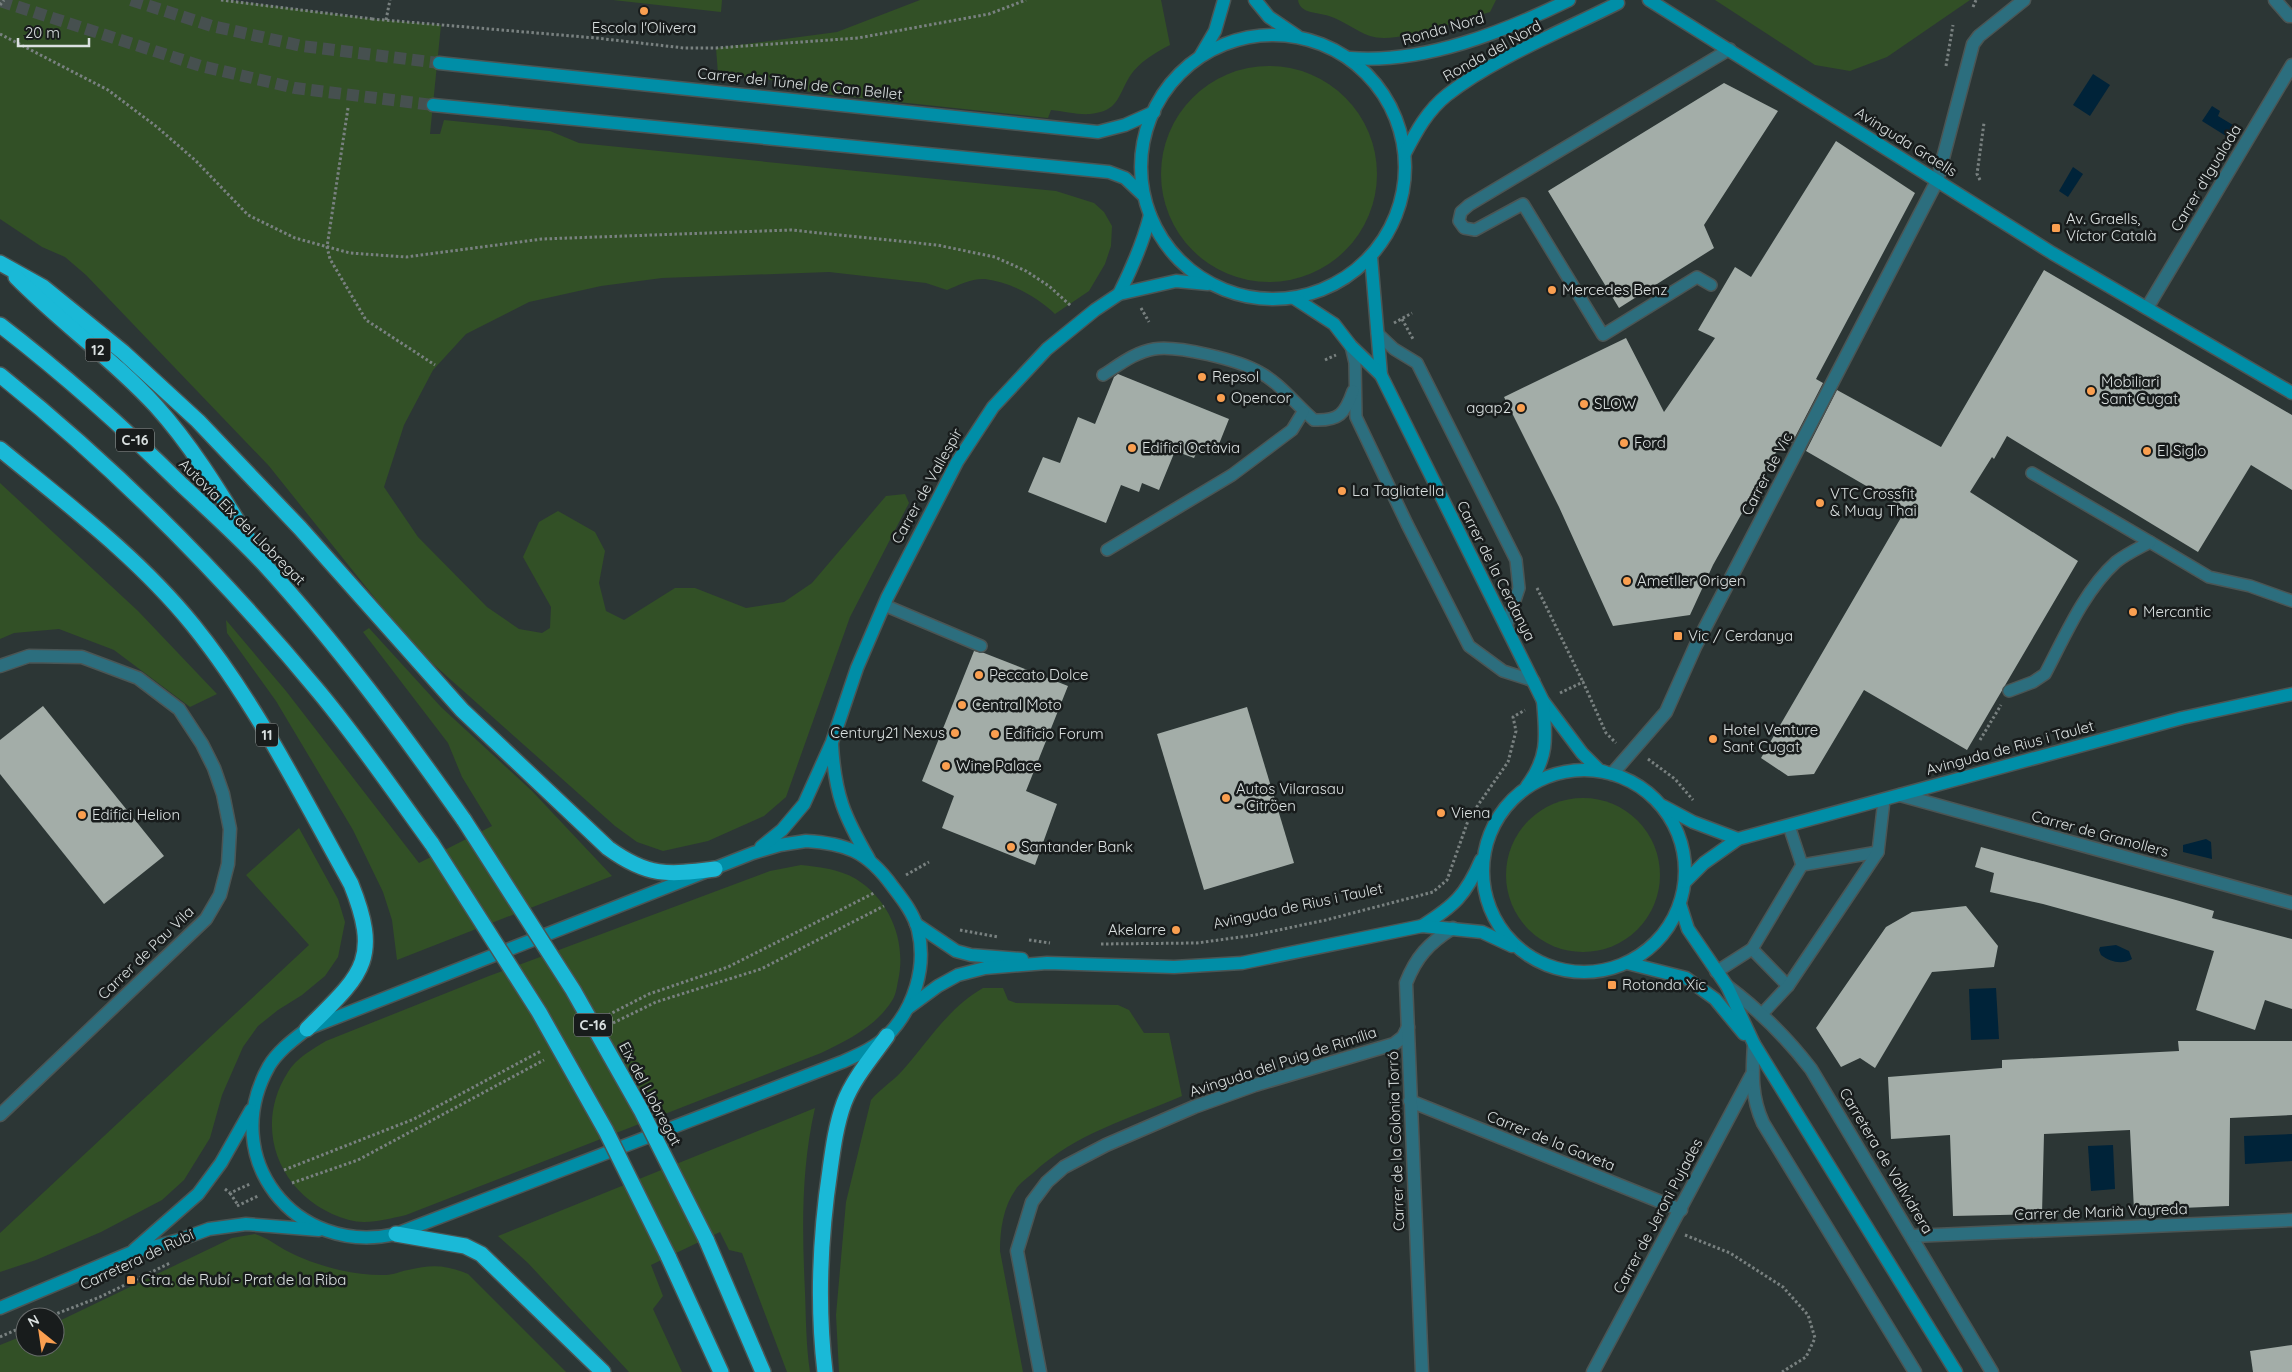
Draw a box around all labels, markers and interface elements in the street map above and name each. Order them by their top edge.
marker: Escola l'Olivera [638,5,650,17]
street label: Ronda Nord [1400,8,1486,49]
scale bar [18,15,89,47]
street label: Ronda del Nord [1439,16,1544,85]
place label: Escola l'Olivera [592,18,696,37]
text: 20 m [25,23,60,42]
street label: Carrer del Túnel de Can Bellet [697,63,903,104]
street label: Avinguda Graells [1852,103,1961,181]
street label: Carrer d'Igualada [2166,121,2245,235]
place label: Av. Graells, Víctor Català [2066,209,2157,245]
marker: Av. Graells, Víctor Català [2050,222,2062,234]
place label: Mercedes Benz [1562,280,1667,299]
marker: Mercedes Benz [1546,284,1558,296]
road number: 12 [86,338,110,362]
place label: Repsol [1212,367,1259,386]
marker: Repsol [1196,371,1208,383]
place label: Mobiliari Sant Cugat [2101,372,2178,408]
marker: Mobiliari Sant Cugat [2085,385,2097,397]
place label: Opencor [1231,388,1292,407]
marker: Opencor [1215,392,1227,404]
place label: SLOW [1594,394,1637,413]
place label: agap2 [1466,398,1511,417]
marker: SLOW [1578,398,1590,410]
marker: agap2 [1515,402,1527,414]
street label: Carrer de Vallespir [887,424,966,547]
road number: C-16 [116,428,154,452]
street label: Carrer de Vic [1737,429,1796,518]
place label: Ford [1634,433,1666,452]
marker: Ford [1618,437,1630,449]
place label: Edifici Octàvia [1142,438,1240,457]
place label: El Siglo [2157,441,2206,460]
marker: Edifici Octàvia [1126,442,1138,454]
marker: El Siglo [2141,445,2153,457]
street label: Autovia Eix del Llobregat [175,454,310,589]
place label: La Tagliatella [1352,481,1444,500]
place label: VTC Crossfit & Muay Thai [1830,484,1917,520]
marker: La Tagliatella [1336,485,1348,497]
street label: Carrer de la Cerdanya [1453,497,1540,644]
marker: VTC Crossfit & Muay Thai [1814,497,1826,509]
place label: Ametller Origen [1637,571,1746,590]
marker: Ametller Origen [1621,575,1633,587]
place label: Mercantic [2143,602,2211,621]
marker: Mercantic [2127,606,2139,618]
place label: Vic / Cerdanya [1688,626,1793,645]
marker: Vic / Cerdanya [1672,630,1684,642]
place label: Peccato Dolce [989,665,1089,684]
marker: Peccato Dolce [973,669,985,681]
place label: Central Moto [972,695,1062,714]
marker: Central Moto [956,699,968,711]
street label: Avinguda de Rius i Taulet [1924,716,2096,779]
place label: Hotel Venture Sant Cugat [1723,720,1818,756]
place label: Century21 Nexus [830,723,945,742]
road number: 11 [256,724,278,746]
place label: Edificio Forum [1005,724,1104,743]
marker: Century21 Nexus [949,727,961,739]
marker: Edificio Forum [989,728,1001,740]
marker: Hotel Venture Sant Cugat [1707,733,1719,745]
place label: Wine Palace [956,756,1042,775]
marker: Wine Palace [940,760,952,772]
place label: Autos Vilarasau - Citröen [1236,779,1344,815]
marker: Autos Vilarasau - Citröen [1220,792,1232,804]
place label: Viena [1451,803,1490,822]
place label: Edifici Helion [92,805,180,824]
street label: Carrer de Granollers [2030,806,2171,861]
marker: Viena [1435,807,1447,819]
marker: Edifici Helion [76,809,88,821]
place label: Santander Bank [1021,837,1133,856]
marker: Santander Bank [1005,841,1017,853]
street label: Avinguda de Rius i Taulet [1211,878,1384,933]
street label: Carrer de Pau Vila [94,902,198,1003]
place label: Akelarre [1108,920,1166,939]
marker: Akelarre [1170,924,1182,936]
place label: Rotonda Xic [1622,975,1706,994]
marker: Rotonda Xic [1606,979,1618,991]
road number: C-16 [574,1014,612,1036]
street label: Avinguda del Puig de Rimília [1187,1022,1379,1101]
street label: Eix del Llobregat [615,1039,686,1149]
street label: Carrer de la Colònia Torró [1383,1051,1408,1231]
street label: Carretera de Vallvidrera [1835,1084,1938,1237]
street label: Carrer de la Gaveta [1484,1106,1618,1175]
street label: Carrer de Jeroni Pujades [1609,1135,1707,1297]
street label: Carrer de Marià Vayreda [2014,1199,2188,1224]
street label: Carretera de Rubí [77,1225,197,1294]
place label: Ctra. de Rubí - Prat de la Riba [141,1270,346,1289]
marker: Ctra. de Rubí - Prat de la Riba [125,1274,137,1286]
north arrow [15,1307,65,1357]
text: N [25,1310,42,1331]

